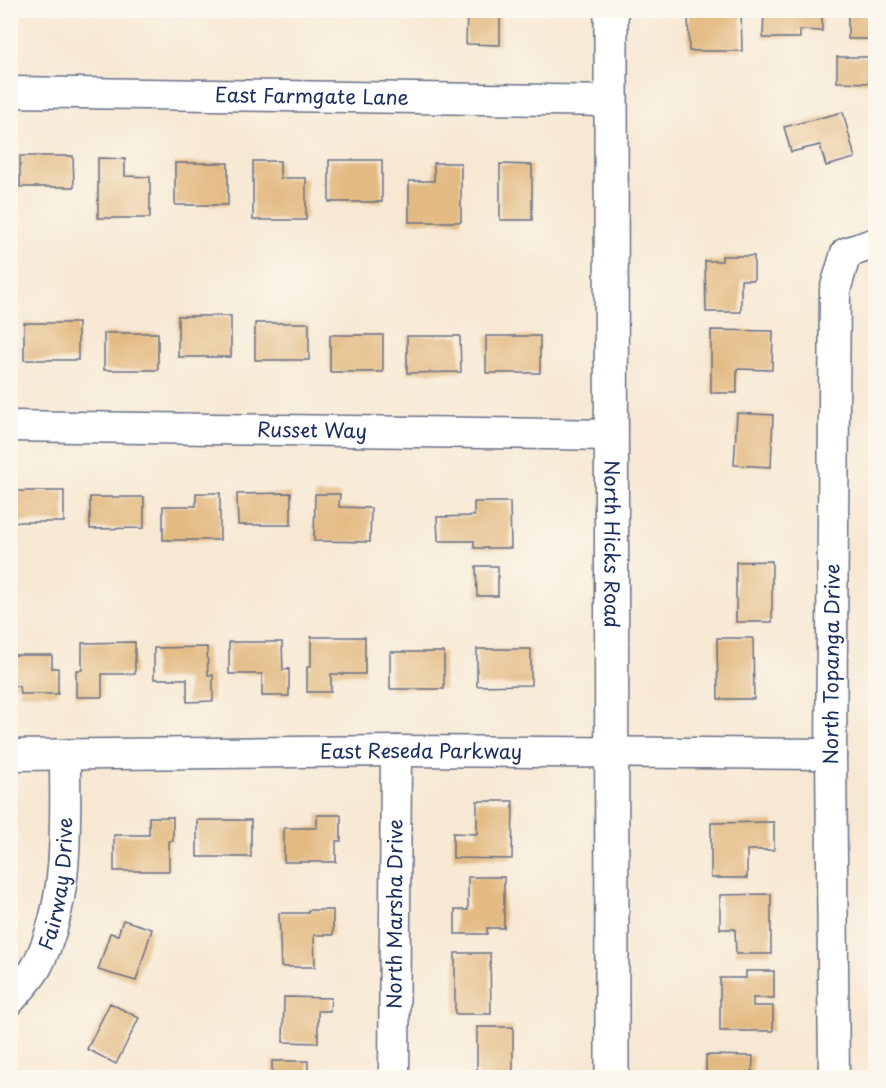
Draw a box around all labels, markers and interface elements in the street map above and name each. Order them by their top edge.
street label: East Farmgate Lane [215,79,409,112]
street label: Russet Way [257,414,367,445]
street label: North Hicks Road [597,460,628,628]
street label: North Topanga Drive [815,563,847,765]
street label: East Reseda Parkway [320,735,522,766]
street label: Fairway Drive [30,817,79,954]
street label: North Marsha Drive [378,819,410,1009]

